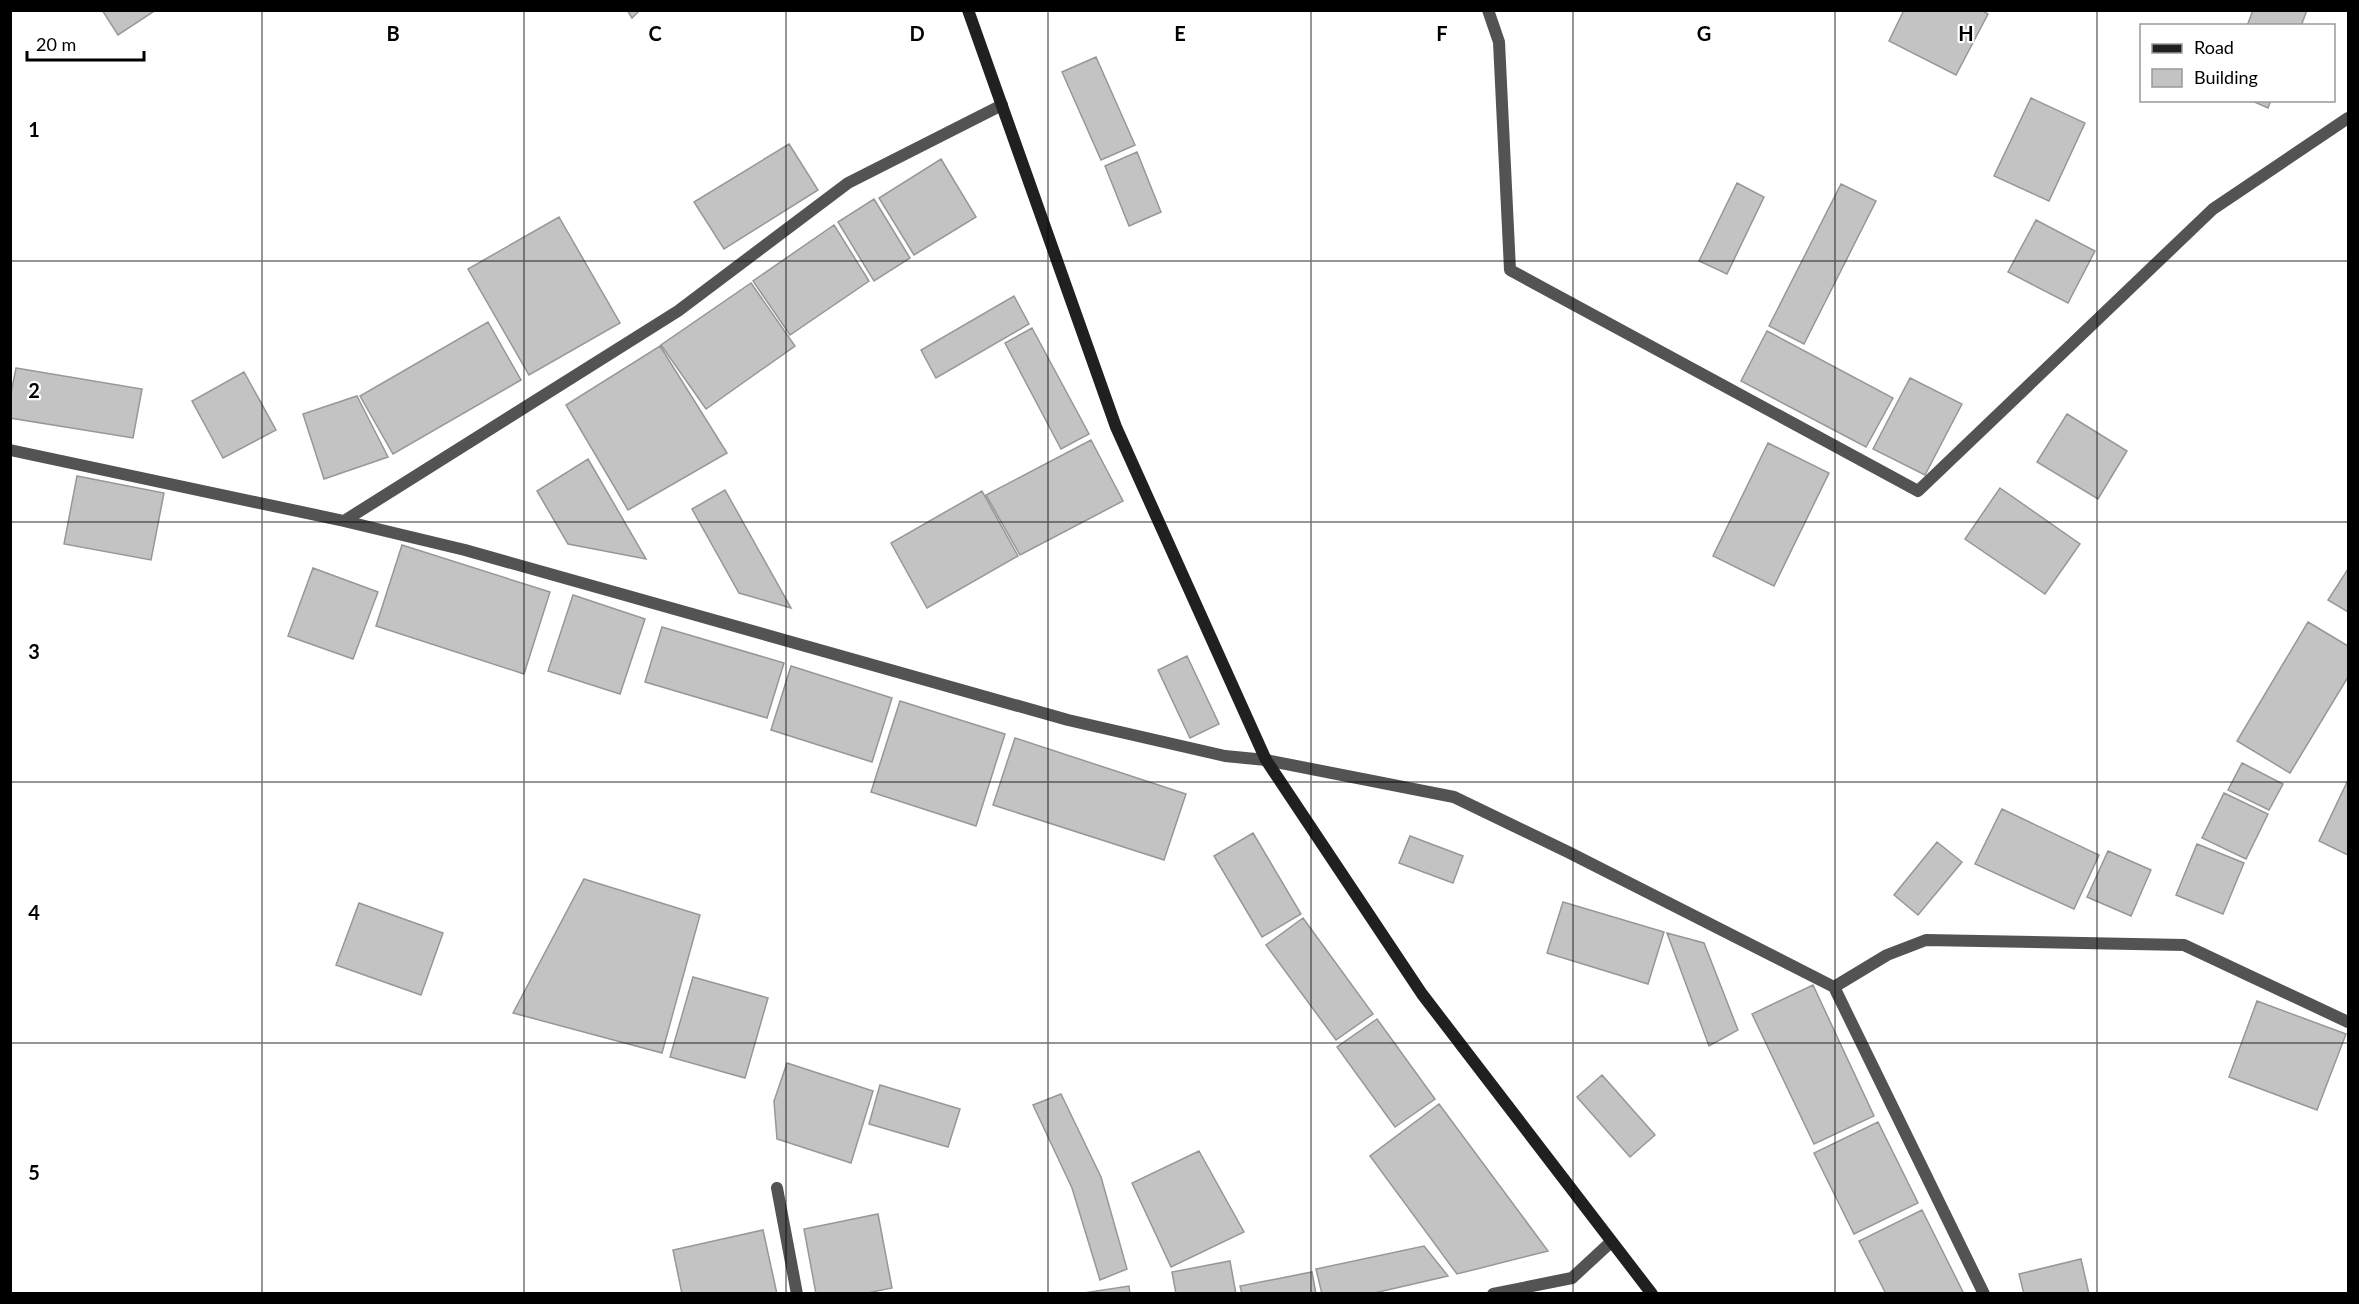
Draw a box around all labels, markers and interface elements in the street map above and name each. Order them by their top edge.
text: B [386,21,400,45]
text: C [648,21,662,45]
text: D [909,21,925,45]
text: E [1174,21,1186,45]
text: F [1436,21,1448,45]
text: G [1697,21,1711,45]
text: H [1958,21,1974,45]
scale bar [27,24,144,62]
legend [2140,24,2335,102]
text: 20 m [36,33,76,55]
text: Road [2194,36,2234,58]
text: Building [2194,66,2258,88]
text: 1 [28,117,40,141]
text: 2 [28,378,40,402]
text: 3 [28,639,40,663]
text: 4 [28,900,40,924]
text: 5 [28,1160,40,1184]

